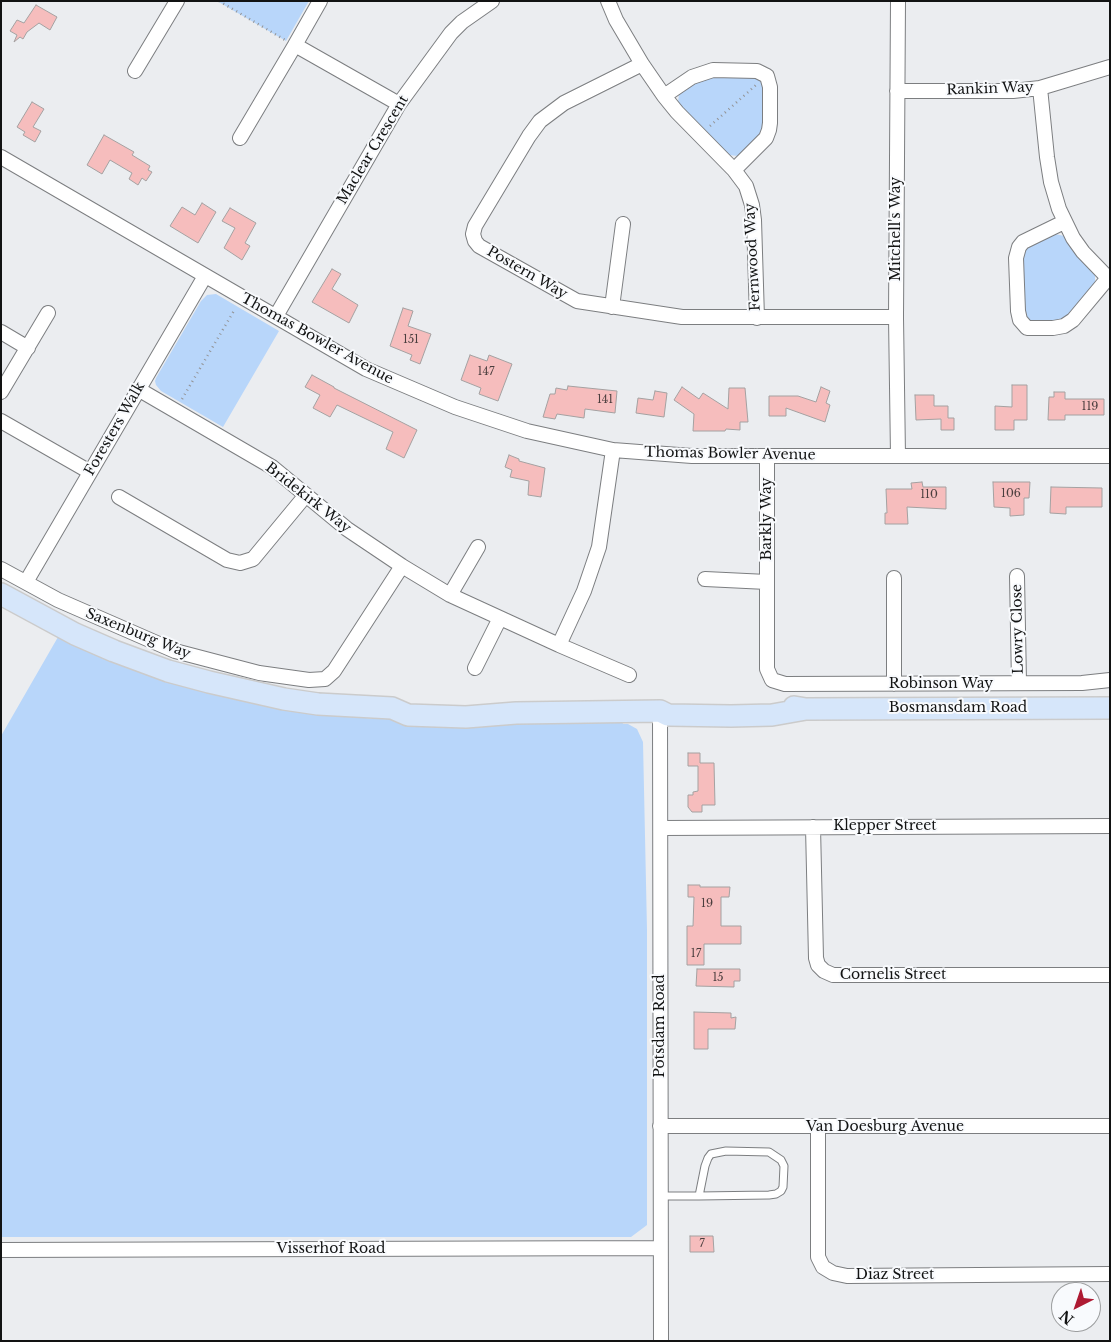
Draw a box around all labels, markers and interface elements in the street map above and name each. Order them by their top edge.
street label: Rankin Way [946,79,1034,99]
street label: Maclear Crescent [334,92,412,208]
street label: Mitchell's Way [888,177,904,281]
street label: Fernwood Way [742,203,764,311]
street label: Postern Way [484,243,570,303]
street label: Thomas Bowler Avenue [238,290,396,388]
house number: 151 [403,333,419,347]
house number: 147 [478,365,494,379]
street label: Foresters Walk [81,379,149,479]
house number: 141 [597,393,613,407]
house number: 119 [1082,400,1098,414]
street label: Thomas Bowler Avenue [644,444,816,464]
street label: Bridekirk Way [262,459,354,537]
street label: Barkly Way [759,478,775,560]
house number: 106 [1001,487,1021,501]
house number: 110 [920,488,938,502]
street label: Lowry Close [1009,584,1027,674]
street label: Saxenburg Way [83,605,193,663]
street label: Robinson Way [889,676,993,692]
street label: Bosmansdam Road [889,700,1027,716]
street label: Klepper Street [833,818,937,834]
house number: 19 [701,897,713,911]
house number: 17 [691,947,701,961]
street label: Cornelis Street [840,967,946,983]
house number: 15 [712,971,724,985]
street label: Potsdam Road [652,974,668,1078]
street label: Van Doesburg Avenue [806,1119,964,1135]
house number: 7 [699,1237,705,1251]
street label: Visserhof Road [277,1241,385,1257]
street label: Diaz Street [856,1267,934,1283]
north arrow [1051,1282,1101,1332]
text: N [1056,1306,1078,1329]

